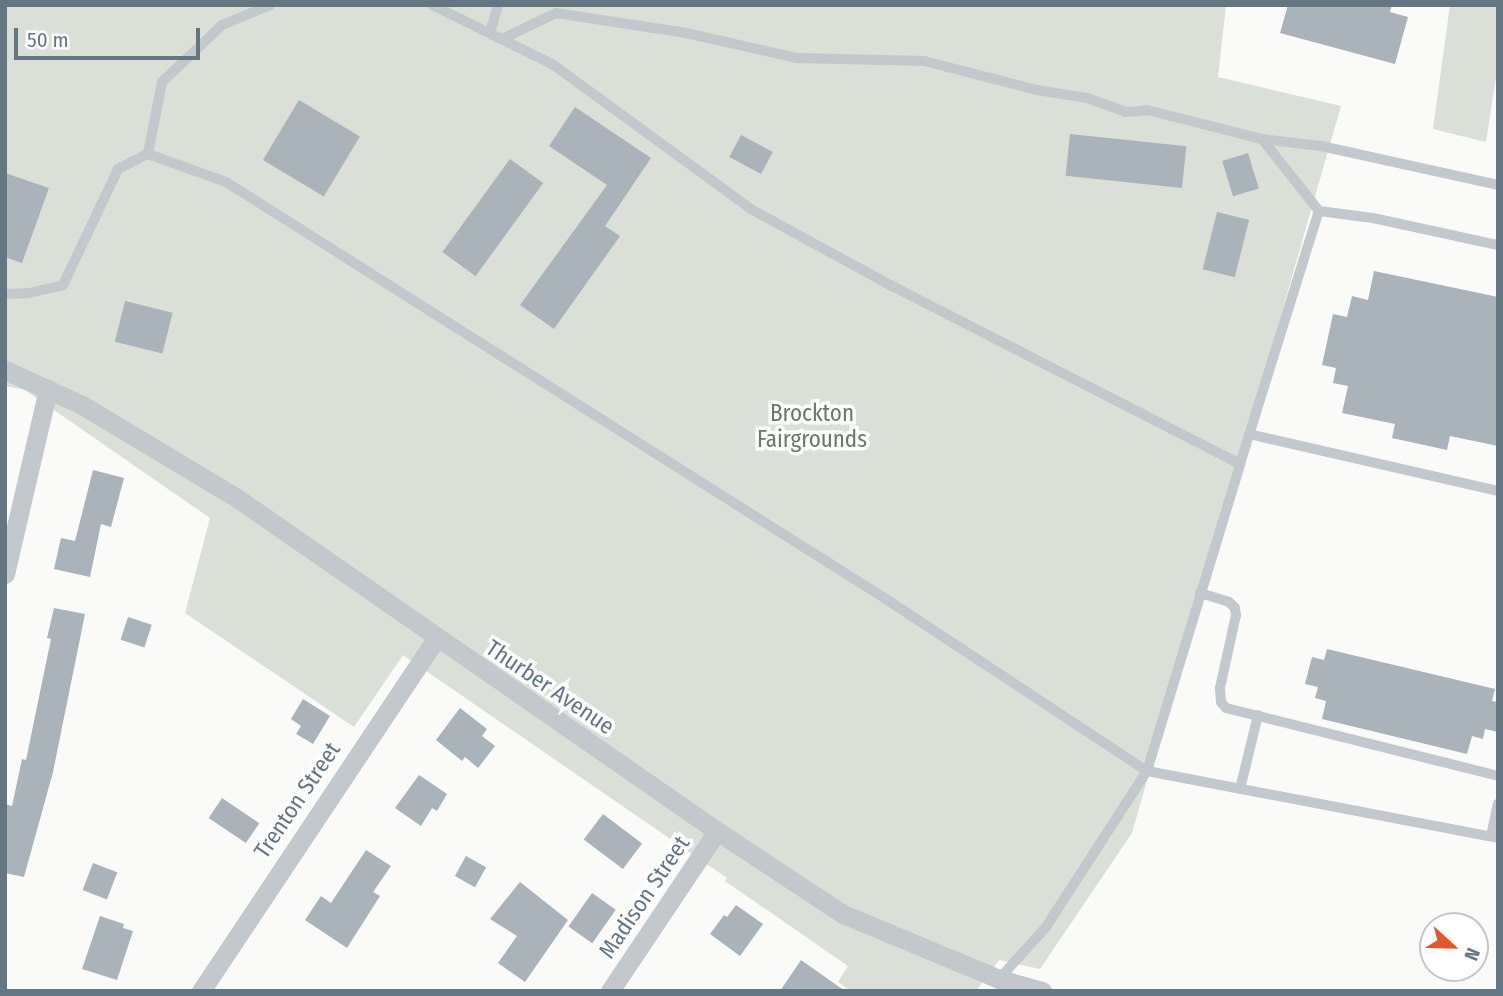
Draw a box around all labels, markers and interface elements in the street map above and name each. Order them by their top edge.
scale bar [18,14,203,58]
text: 50 m [27,27,69,53]
park label: Brockton Fairgrounds [757,399,867,453]
street label: Thurber Avenue [481,634,619,740]
street label: Trenton Street [248,737,346,863]
street label: Madison Street [593,831,695,963]
north arrow [1419,912,1489,982]
text: N [1459,945,1485,964]

